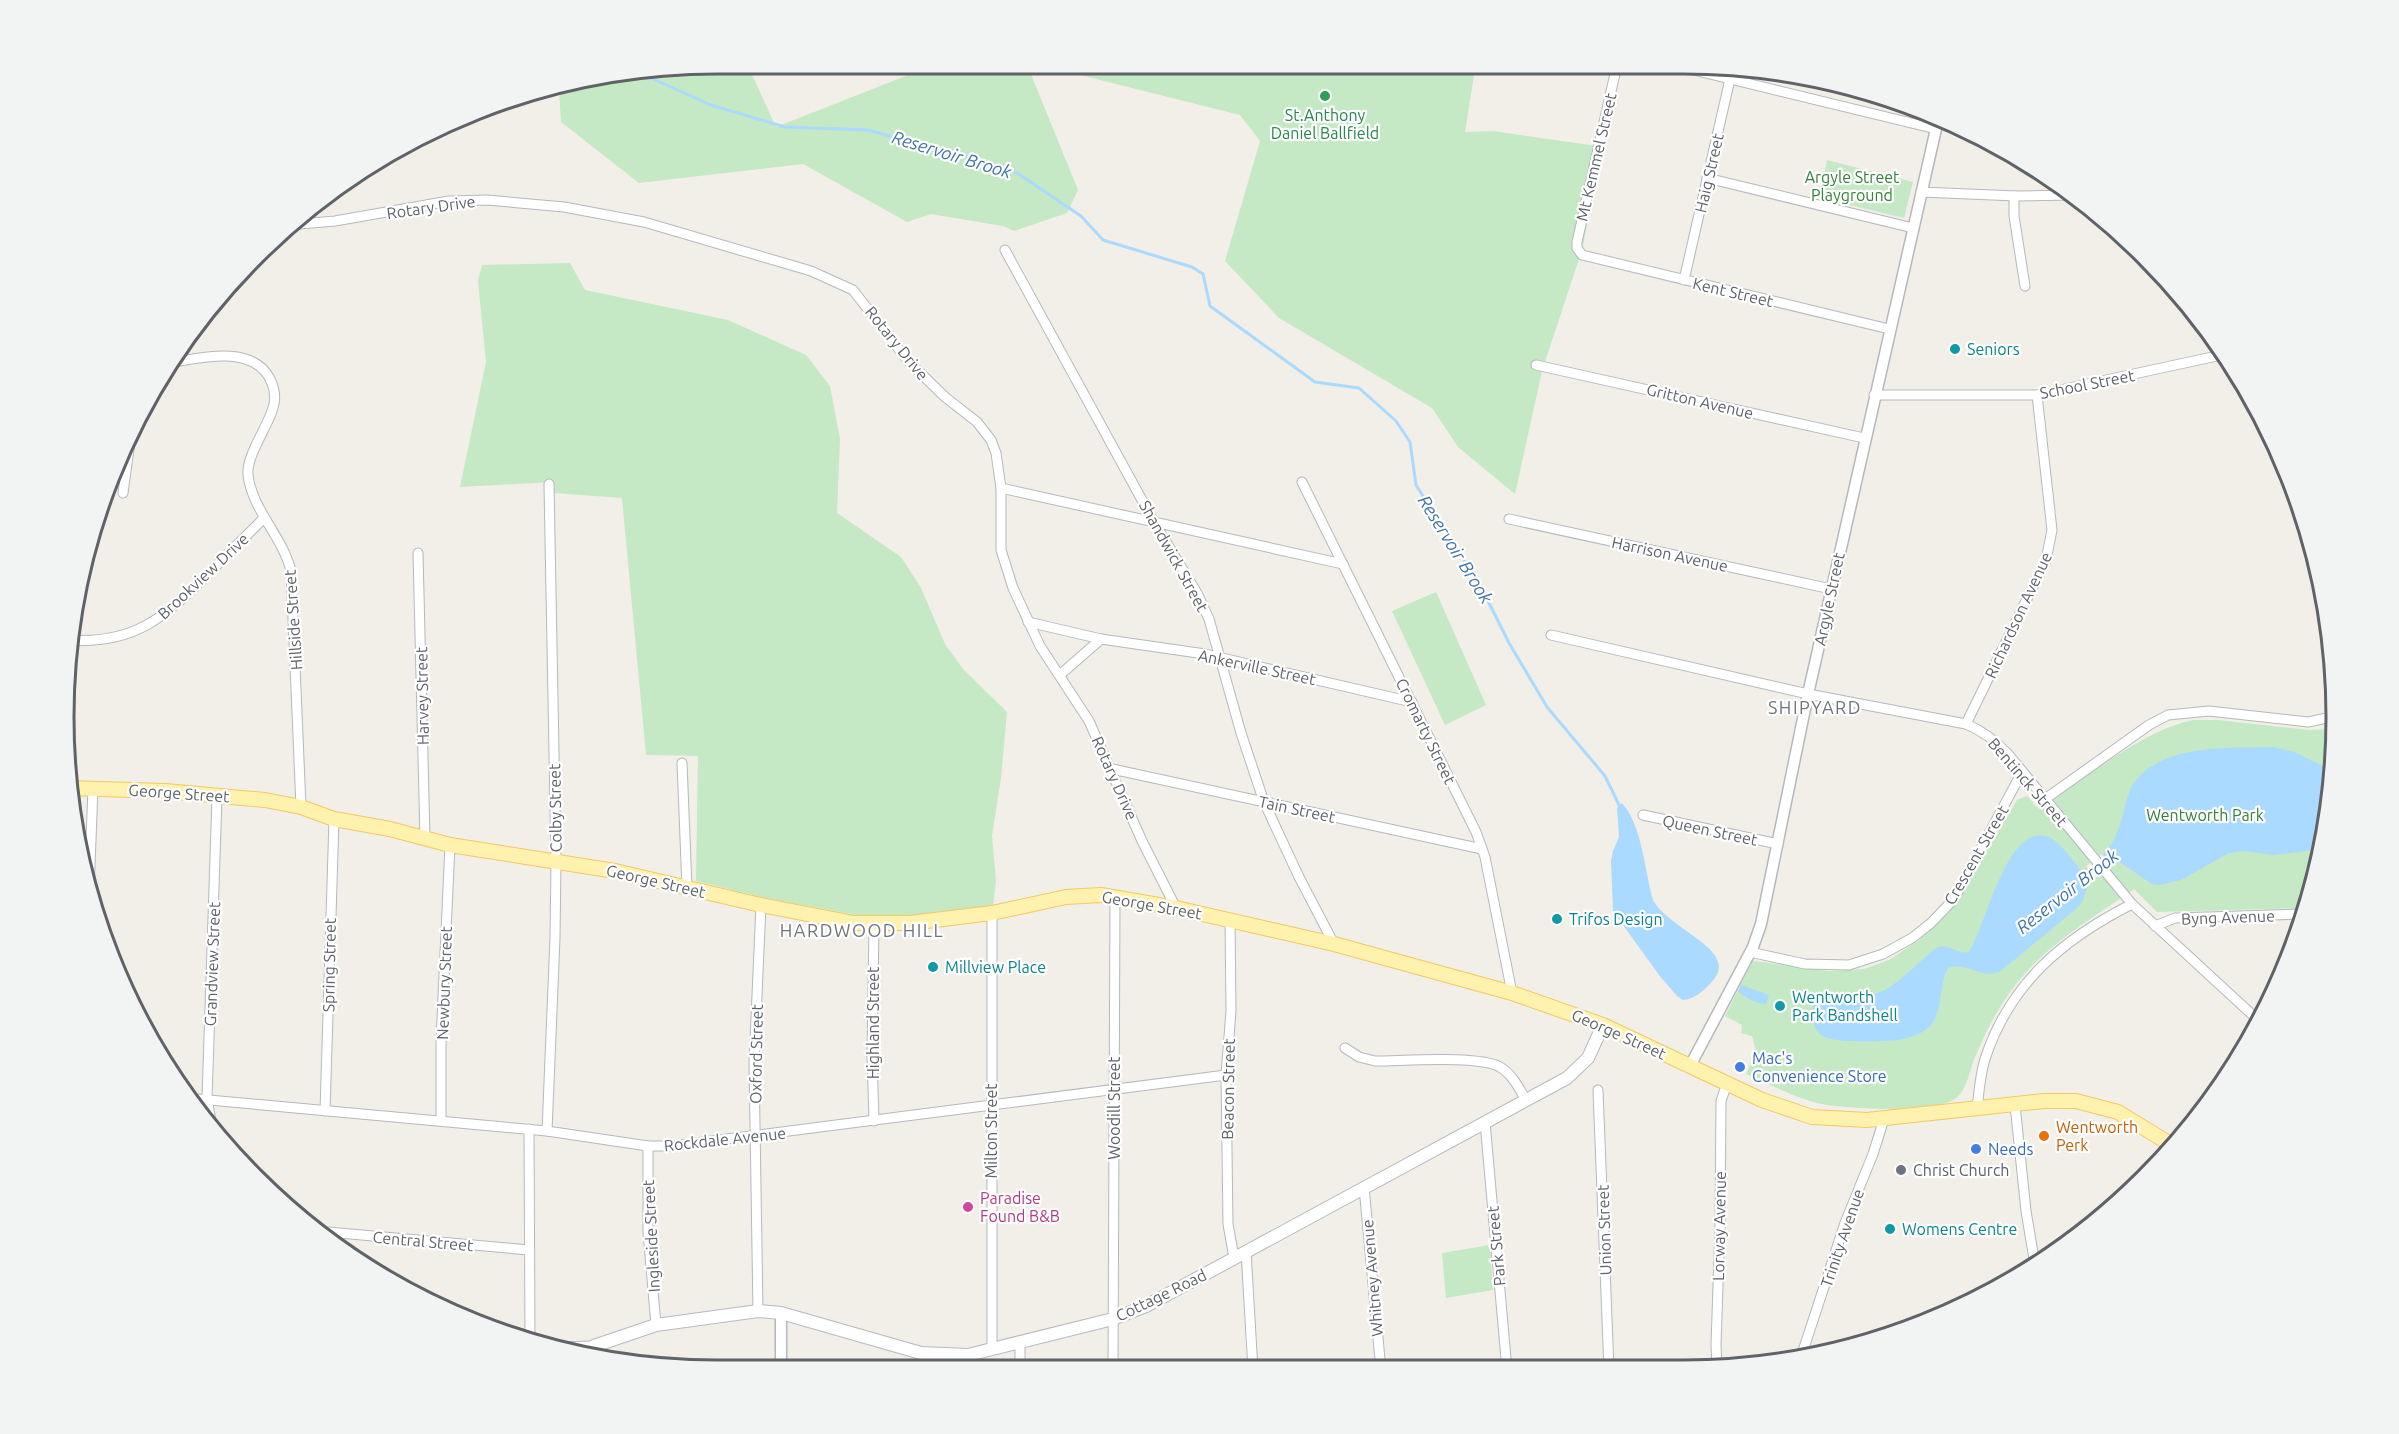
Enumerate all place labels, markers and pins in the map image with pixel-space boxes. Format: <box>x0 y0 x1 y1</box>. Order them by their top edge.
marker: St.Anthony Daniel Ballfield <box>1318 89 1332 103</box>
place label: St.Anthony Daniel Ballfield <box>1271 106 1379 142</box>
place label: Seniors <box>1967 340 2020 358</box>
marker: Seniors <box>1948 342 1962 356</box>
place label: Trifos Design <box>1569 910 1663 928</box>
marker: Trifos Design <box>1550 912 1564 926</box>
place label: Millview Place <box>945 958 1046 976</box>
marker: Millview Place <box>926 960 940 974</box>
place label: Wentworth Park Bandshell <box>1792 988 1898 1024</box>
marker: Wentworth Park Bandshell <box>1773 999 1787 1013</box>
place label: Mac's Convenience Store <box>1752 1049 1887 1085</box>
marker: Mac's Convenience Store <box>1733 1060 1747 1074</box>
place label: Wentworth Perk <box>2056 1118 2138 1154</box>
marker: Wentworth Perk <box>2037 1129 2051 1143</box>
place label: Needs <box>1988 1140 2033 1158</box>
marker: Needs <box>1969 1142 1983 1156</box>
place label: Christ Church <box>1913 1161 2010 1179</box>
marker: Christ Church <box>1894 1163 1908 1177</box>
place label: Paradise Found B&B <box>980 1189 1060 1225</box>
marker: Paradise Found B&B <box>961 1200 975 1214</box>
place label: Womens Centre <box>1902 1220 2017 1238</box>
marker: Womens Centre <box>1883 1222 1897 1236</box>

